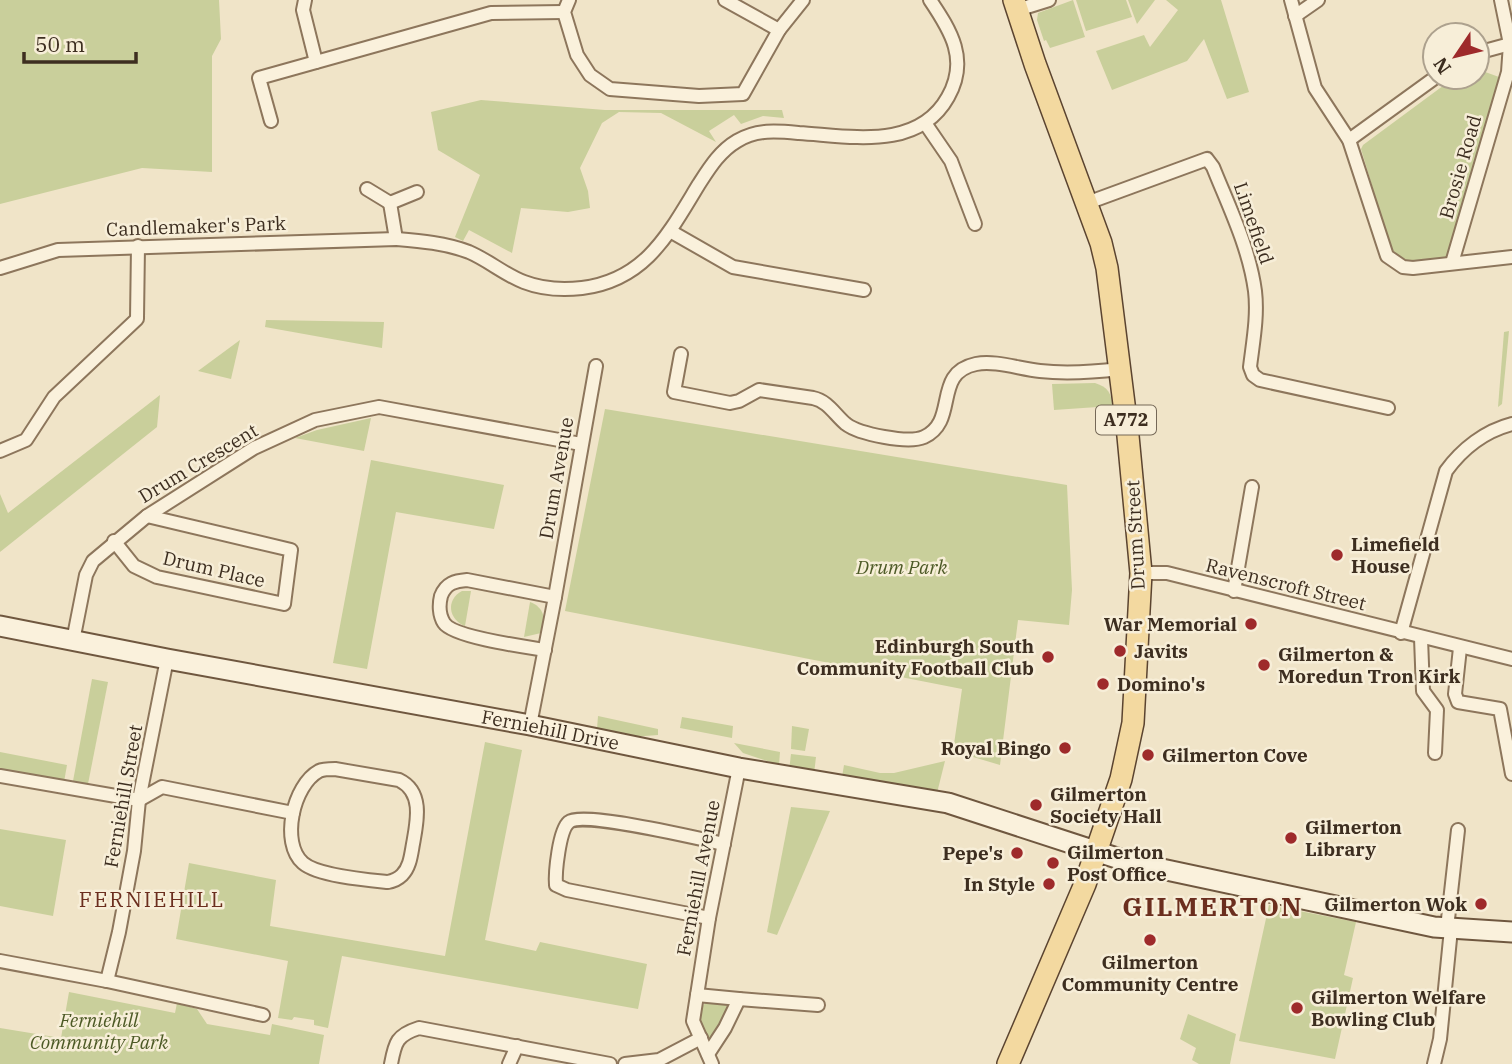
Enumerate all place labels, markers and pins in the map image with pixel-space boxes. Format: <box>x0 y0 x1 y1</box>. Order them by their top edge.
place label: Limefield House <box>1351 532 1440 578</box>
marker: Limefield House <box>1329 547 1345 563</box>
place label: War Memorial <box>1104 612 1237 636</box>
marker: War Memorial <box>1243 616 1259 632</box>
place label: Edinburgh South Community Football Club <box>797 634 1034 680</box>
place label: Javits <box>1134 639 1188 663</box>
place label: Gilmerton & Moredun Tron Kirk <box>1278 642 1461 688</box>
marker: Javits <box>1112 643 1128 659</box>
marker: Edinburgh South Community Football Club <box>1040 649 1056 665</box>
marker: Gilmerton & Moredun Tron Kirk <box>1256 657 1272 673</box>
place label: Domino's <box>1117 672 1205 696</box>
marker: Domino's <box>1095 676 1111 692</box>
place label: Royal Bingo <box>941 736 1051 760</box>
marker: Royal Bingo <box>1057 740 1073 756</box>
place label: Gilmerton Cove <box>1162 743 1308 767</box>
marker: Gilmerton Cove <box>1140 747 1156 763</box>
place label: Gilmerton Society Hall <box>1050 782 1162 828</box>
marker: Gilmerton Society Hall <box>1028 797 1044 813</box>
place label: Gilmerton Library <box>1305 815 1402 861</box>
marker: Gilmerton Library <box>1283 830 1299 846</box>
place label: Gilmerton Post Office <box>1067 840 1167 886</box>
place label: Pepe's <box>943 841 1003 865</box>
marker: Pepe's <box>1009 845 1025 861</box>
marker: Gilmerton Post Office <box>1045 855 1061 871</box>
place label: In Style <box>964 872 1035 896</box>
marker: In Style <box>1041 876 1057 892</box>
place label: Gilmerton Wok <box>1324 892 1467 916</box>
marker: Gilmerton Wok <box>1473 896 1489 912</box>
marker: Gilmerton Community Centre <box>1142 932 1158 948</box>
place label: Gilmerton Community Centre <box>1061 950 1239 996</box>
place label: Gilmerton Welfare Bowling Club <box>1311 985 1486 1031</box>
marker: Gilmerton Welfare Bowling Club <box>1289 1000 1305 1016</box>

